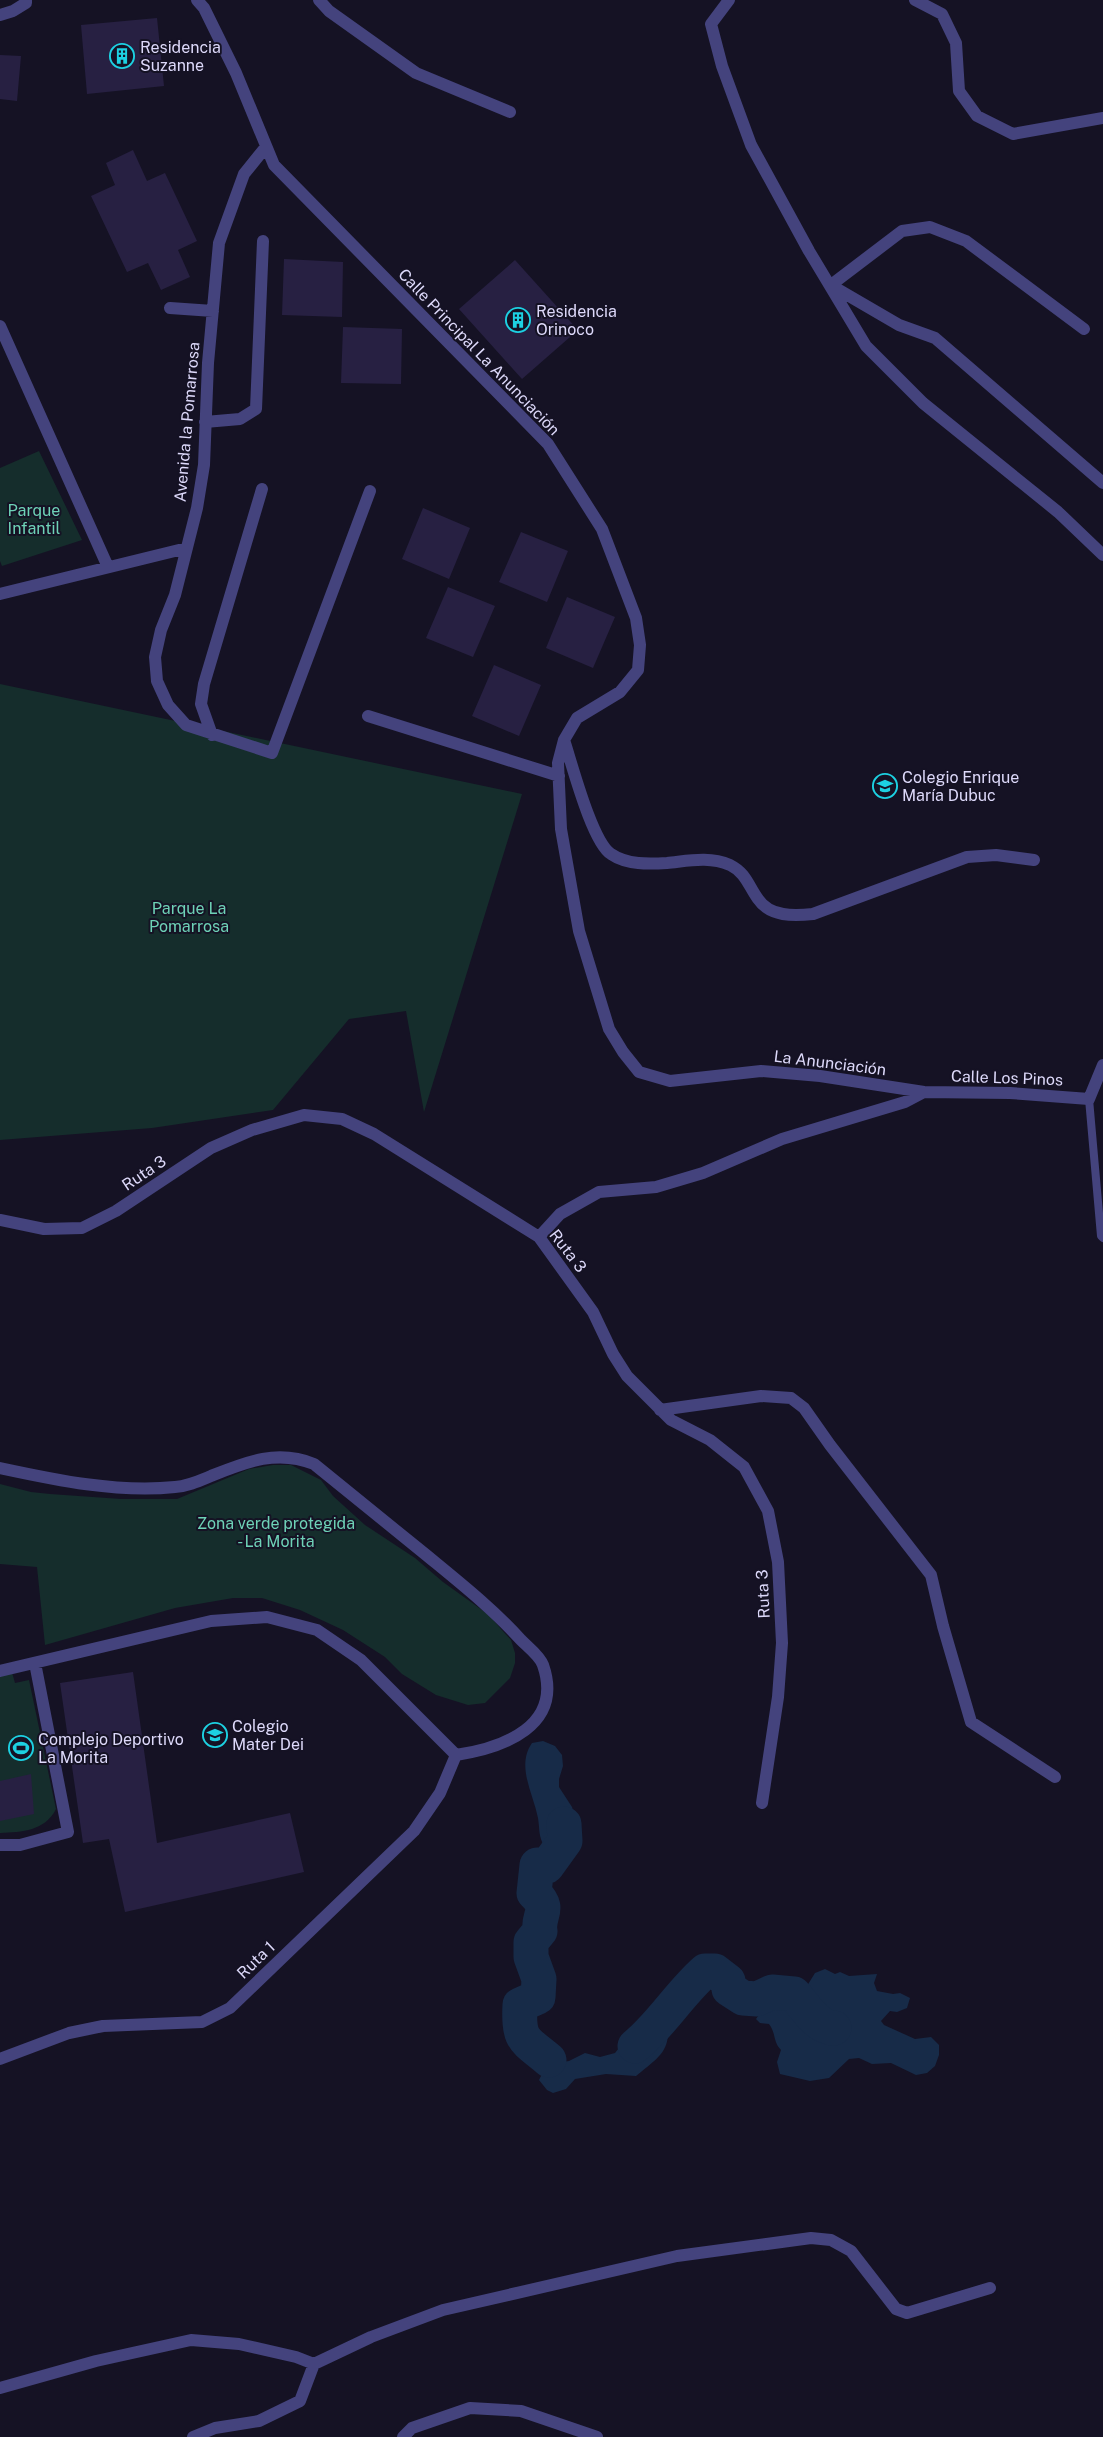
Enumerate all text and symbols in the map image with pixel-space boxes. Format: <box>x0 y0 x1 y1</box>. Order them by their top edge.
place label: Residencia Suzanne <box>140 38 221 75</box>
building icon: Residencia Suzanne <box>109 43 135 69</box>
street label: Calle Principal La Anunciación <box>394 265 564 439</box>
place label: Residencia Orinoco <box>536 302 617 339</box>
building icon: Residencia Orinoco <box>505 307 531 333</box>
street label: Avenida la Pomarrosa <box>171 341 203 503</box>
park label: Parque Infantil <box>8 501 61 538</box>
place label: Colegio Enrique María Dubuc <box>902 768 1019 805</box>
school or university icon: Colegio Enrique María Dubuc <box>872 773 898 799</box>
park label: Parque La Pomarrosa <box>149 899 229 936</box>
street label: La Anunciación <box>773 1047 887 1079</box>
street label: Calle Los Pinos <box>951 1067 1063 1089</box>
street label: Ruta 3 <box>118 1151 170 1195</box>
street label: Ruta 3 <box>545 1226 591 1276</box>
park label: Zona verde protegida - La Morita <box>197 1514 355 1551</box>
street label: Ruta 3 <box>752 1569 774 1619</box>
place label: Colegio Mater Dei <box>232 1717 304 1754</box>
school or university icon: Colegio Mater Dei <box>202 1722 228 1748</box>
place label: Complejo Deportivo La Morita <box>38 1730 184 1767</box>
sports icon: Complejo Deportivo La Morita <box>8 1735 34 1761</box>
street label: Ruta 1 <box>233 1937 279 1983</box>

